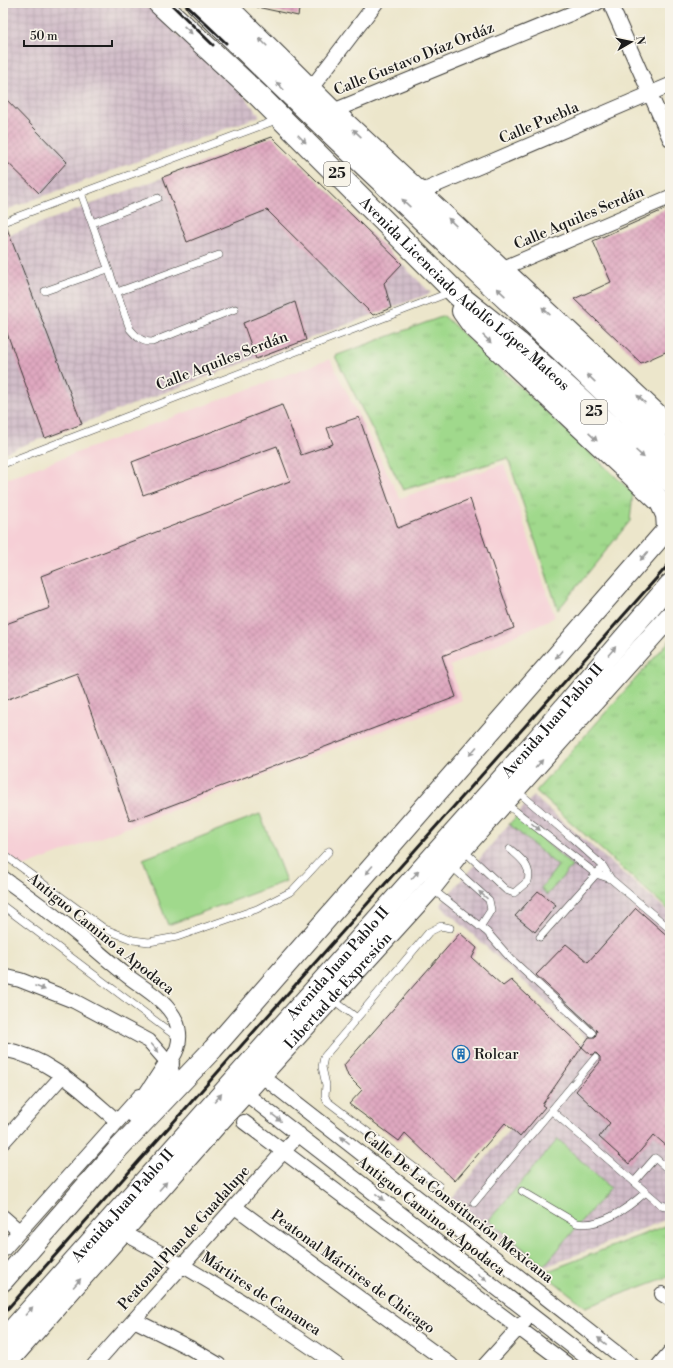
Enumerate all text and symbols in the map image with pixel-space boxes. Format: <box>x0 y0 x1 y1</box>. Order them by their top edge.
street label: Calle Gustavo Díaz Ordáz <box>331 18 497 100</box>
scale bar <box>24 22 112 48</box>
north arrow <box>611 22 651 62</box>
one-way arrow <box>182 25 193 34</box>
text: 50 m <box>30 29 58 44</box>
text: N <box>632 35 648 46</box>
one-way arrow <box>258 37 268 47</box>
one-way arrow <box>275 81 285 91</box>
street label: Calle Puebla <box>496 98 582 148</box>
one-way arrow <box>352 128 362 138</box>
one-way arrow <box>297 134 307 144</box>
road number: 25 <box>324 162 350 186</box>
street label: Calle Aquiles Serdán <box>511 182 647 254</box>
street label: Avenida Licenciado Adolfo López Mateos <box>355 192 574 395</box>
one-way arrow <box>401 199 411 208</box>
one-way arrow <box>447 217 457 227</box>
one-way arrow <box>496 287 506 297</box>
one-way arrow <box>541 306 551 316</box>
street label: Calle Aquiles Serdán <box>153 327 291 395</box>
one-way arrow <box>483 334 492 343</box>
one-way arrow <box>586 373 596 383</box>
one-way arrow <box>636 395 647 404</box>
road number: 25 <box>581 400 607 424</box>
one-way arrow <box>588 432 598 442</box>
one-way arrow <box>635 449 645 459</box>
one-way arrow <box>640 550 649 561</box>
one-way arrow <box>607 646 616 657</box>
one-way arrow <box>554 648 563 659</box>
street label: Avenida Juan Pablo II <box>497 659 607 782</box>
one-way arrow <box>469 746 478 757</box>
one-way arrow <box>534 759 543 768</box>
one-way arrow <box>530 823 541 831</box>
one-way arrow <box>365 865 374 876</box>
street label: Antiguo Camino a Apodaca <box>23 868 178 999</box>
one-way arrow <box>410 870 420 880</box>
one-way arrow <box>478 890 488 899</box>
street label: Avenida Juan Pablo II <box>282 902 393 1025</box>
street label: Libertad de Expresión <box>280 928 396 1053</box>
one-way arrow <box>35 985 47 991</box>
one-way arrow <box>150 1042 159 1053</box>
building icon: Rolcar <box>451 1044 471 1064</box>
place label: Rolcar <box>474 1045 519 1064</box>
one-way arrow <box>213 1093 222 1104</box>
one-way arrow <box>271 1113 282 1122</box>
street label: Calle De La Constitución Mexicana <box>359 1127 557 1288</box>
one-way arrow <box>339 1136 350 1145</box>
street label: Avenida Juan Pablo II <box>67 1145 178 1267</box>
street label: Antiguo Camino a Apodaca <box>352 1152 509 1280</box>
street label: Peatonal Plan de Guadalupe <box>114 1162 254 1314</box>
one-way arrow <box>158 1181 168 1191</box>
one-way arrow <box>374 1193 385 1202</box>
street label: Peatonal Mártires de Chicago <box>267 1206 439 1338</box>
street label: Mártires de Cananea <box>197 1248 325 1340</box>
one-way arrow <box>477 1273 488 1281</box>
one-way arrow <box>72 1278 82 1288</box>
one-way arrow <box>24 1306 34 1316</box>
one-way arrow <box>596 1337 607 1345</box>

